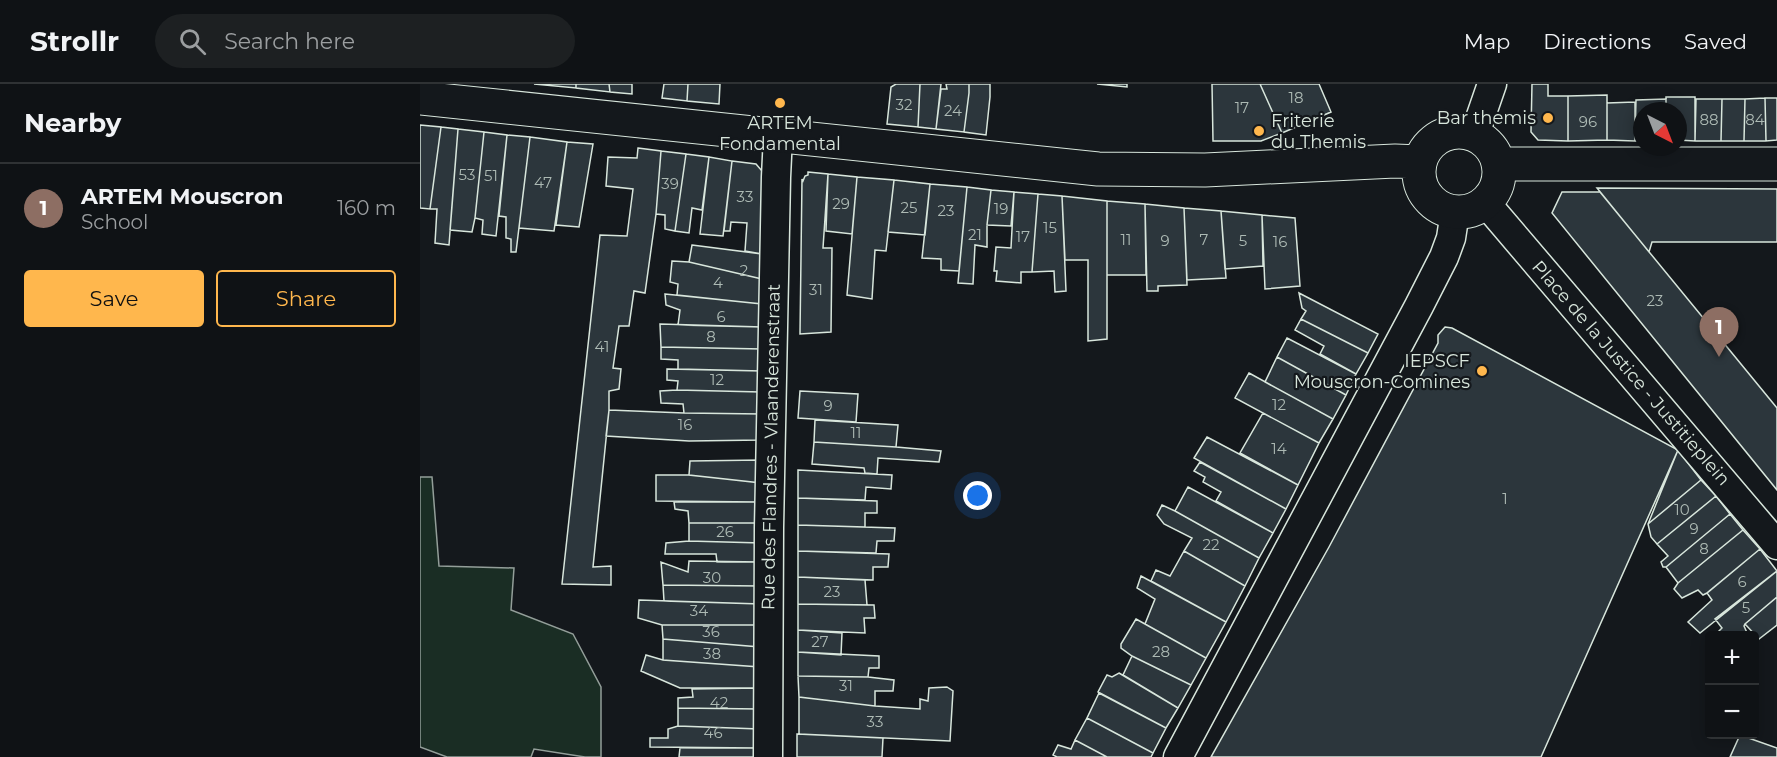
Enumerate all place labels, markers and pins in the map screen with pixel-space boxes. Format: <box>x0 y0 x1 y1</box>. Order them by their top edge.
marker: ARTEM Fondamental <box>773 96 787 110</box>
place label: Bar themis <box>1437 107 1536 129</box>
place label: Friterie du Themis <box>1271 110 1366 153</box>
marker: Bar themis <box>1541 111 1555 125</box>
place label: ARTEM Fondamental <box>719 112 841 155</box>
marker: Friterie du Themis <box>1252 124 1266 138</box>
pin: 1 <box>1700 308 1738 357</box>
place label: IEPSCF Mouscron-Comines <box>1294 350 1470 393</box>
marker: IEPSCF Mouscron-Comines <box>1475 364 1489 378</box>

